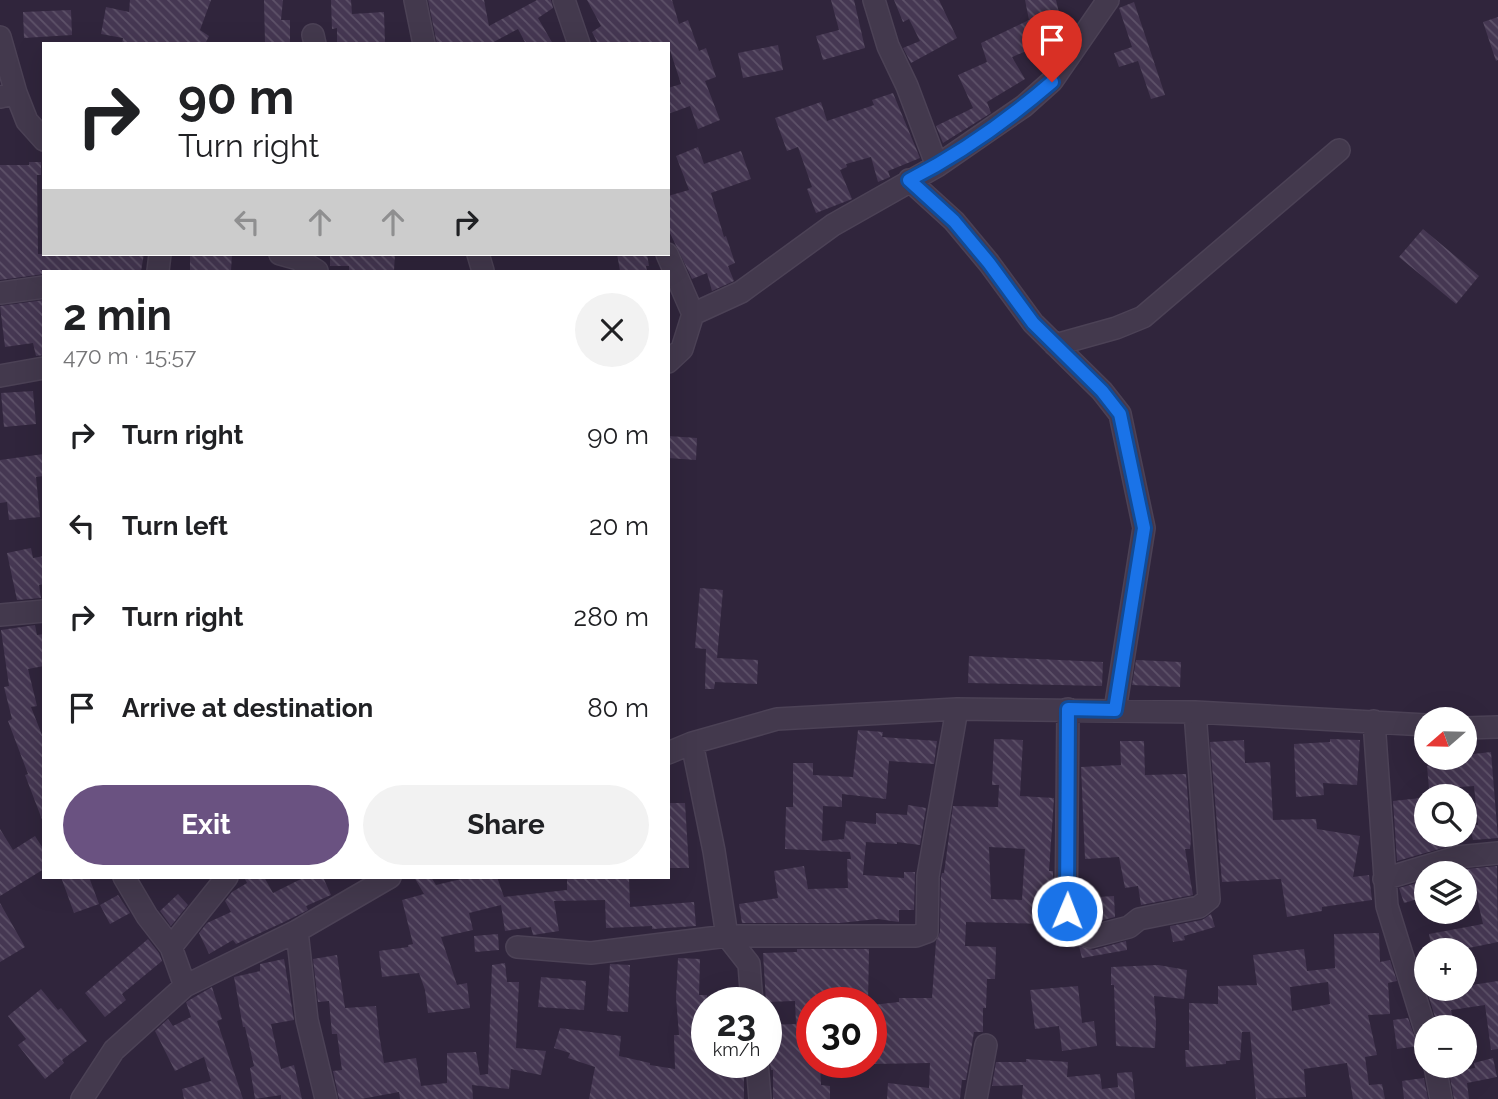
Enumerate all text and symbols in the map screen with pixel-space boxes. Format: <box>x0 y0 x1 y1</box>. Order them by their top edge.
pin <box>1022 10 1082 82</box>
icon: arrive <box>1033 21 1071 59</box>
text: 90 m <box>178 68 294 125</box>
icon: right <box>63 70 154 161</box>
text: Turn right <box>178 127 319 164</box>
icon: left <box>228 203 266 241</box>
icon: ahead <box>301 203 339 241</box>
icon: ahead <box>374 203 412 241</box>
icon: right <box>447 203 485 241</box>
text: 2 min <box>63 291 172 340</box>
button: close <box>575 293 649 367</box>
text: 470 m · 15:57 <box>63 342 196 369</box>
icon: right <box>63 416 101 454</box>
text: Turn right <box>122 420 243 450</box>
text: 90 m <box>587 420 649 450</box>
icon: left <box>63 507 101 545</box>
text: Turn left <box>122 511 228 541</box>
text: 20 m <box>589 511 649 541</box>
icon: right <box>63 598 101 636</box>
text: Turn right <box>122 602 243 632</box>
text: 280 m <box>574 602 649 632</box>
icon: arrive <box>63 689 101 727</box>
text: Arrive at destination <box>122 693 373 723</box>
text: 80 m <box>587 693 649 723</box>
north arrow <box>1414 707 1477 770</box>
map controls <box>1414 707 1477 1078</box>
button: search <box>1414 784 1477 847</box>
button: Exit <box>63 785 349 865</box>
button: Share <box>363 785 649 865</box>
button: layers <box>1414 861 1477 924</box>
position arrow <box>1030 874 1104 948</box>
button: + <box>1414 938 1477 1001</box>
speed limit sign: 30 <box>796 987 887 1078</box>
text: 23 <box>717 1003 756 1044</box>
button: − <box>1414 1015 1477 1078</box>
text: km/h <box>713 1039 760 1060</box>

